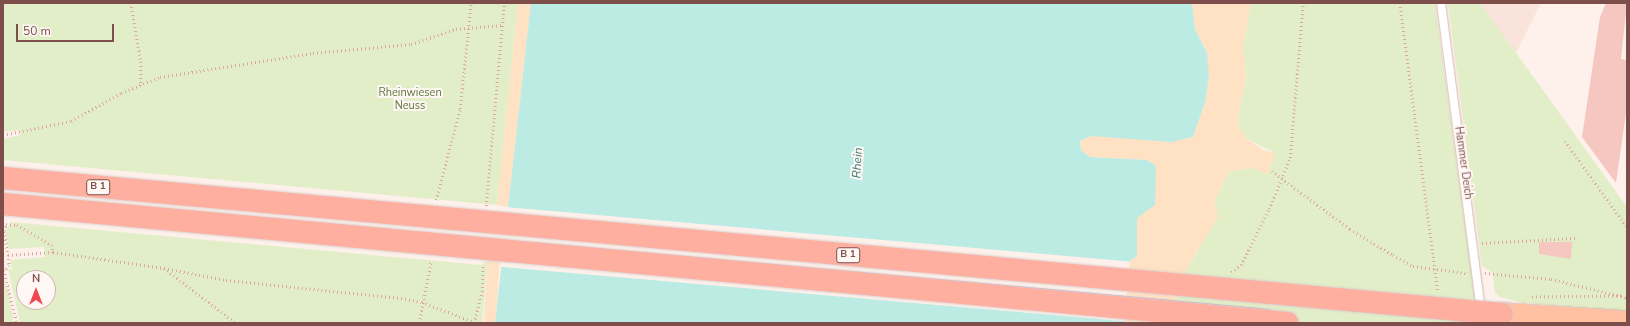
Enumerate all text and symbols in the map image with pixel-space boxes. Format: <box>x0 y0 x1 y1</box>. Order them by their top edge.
scale bar <box>18 16 116 42</box>
text: 50 m <box>23 23 51 39</box>
park label: Rheinwiesen Neuss <box>378 87 442 113</box>
street label: Hammer Deich <box>1451 126 1475 200</box>
water label: Rhein <box>850 147 866 179</box>
road number: B 1 <box>86 179 110 195</box>
road number: B 1 <box>836 247 860 263</box>
north arrow <box>16 270 56 310</box>
text: N <box>32 271 40 286</box>

